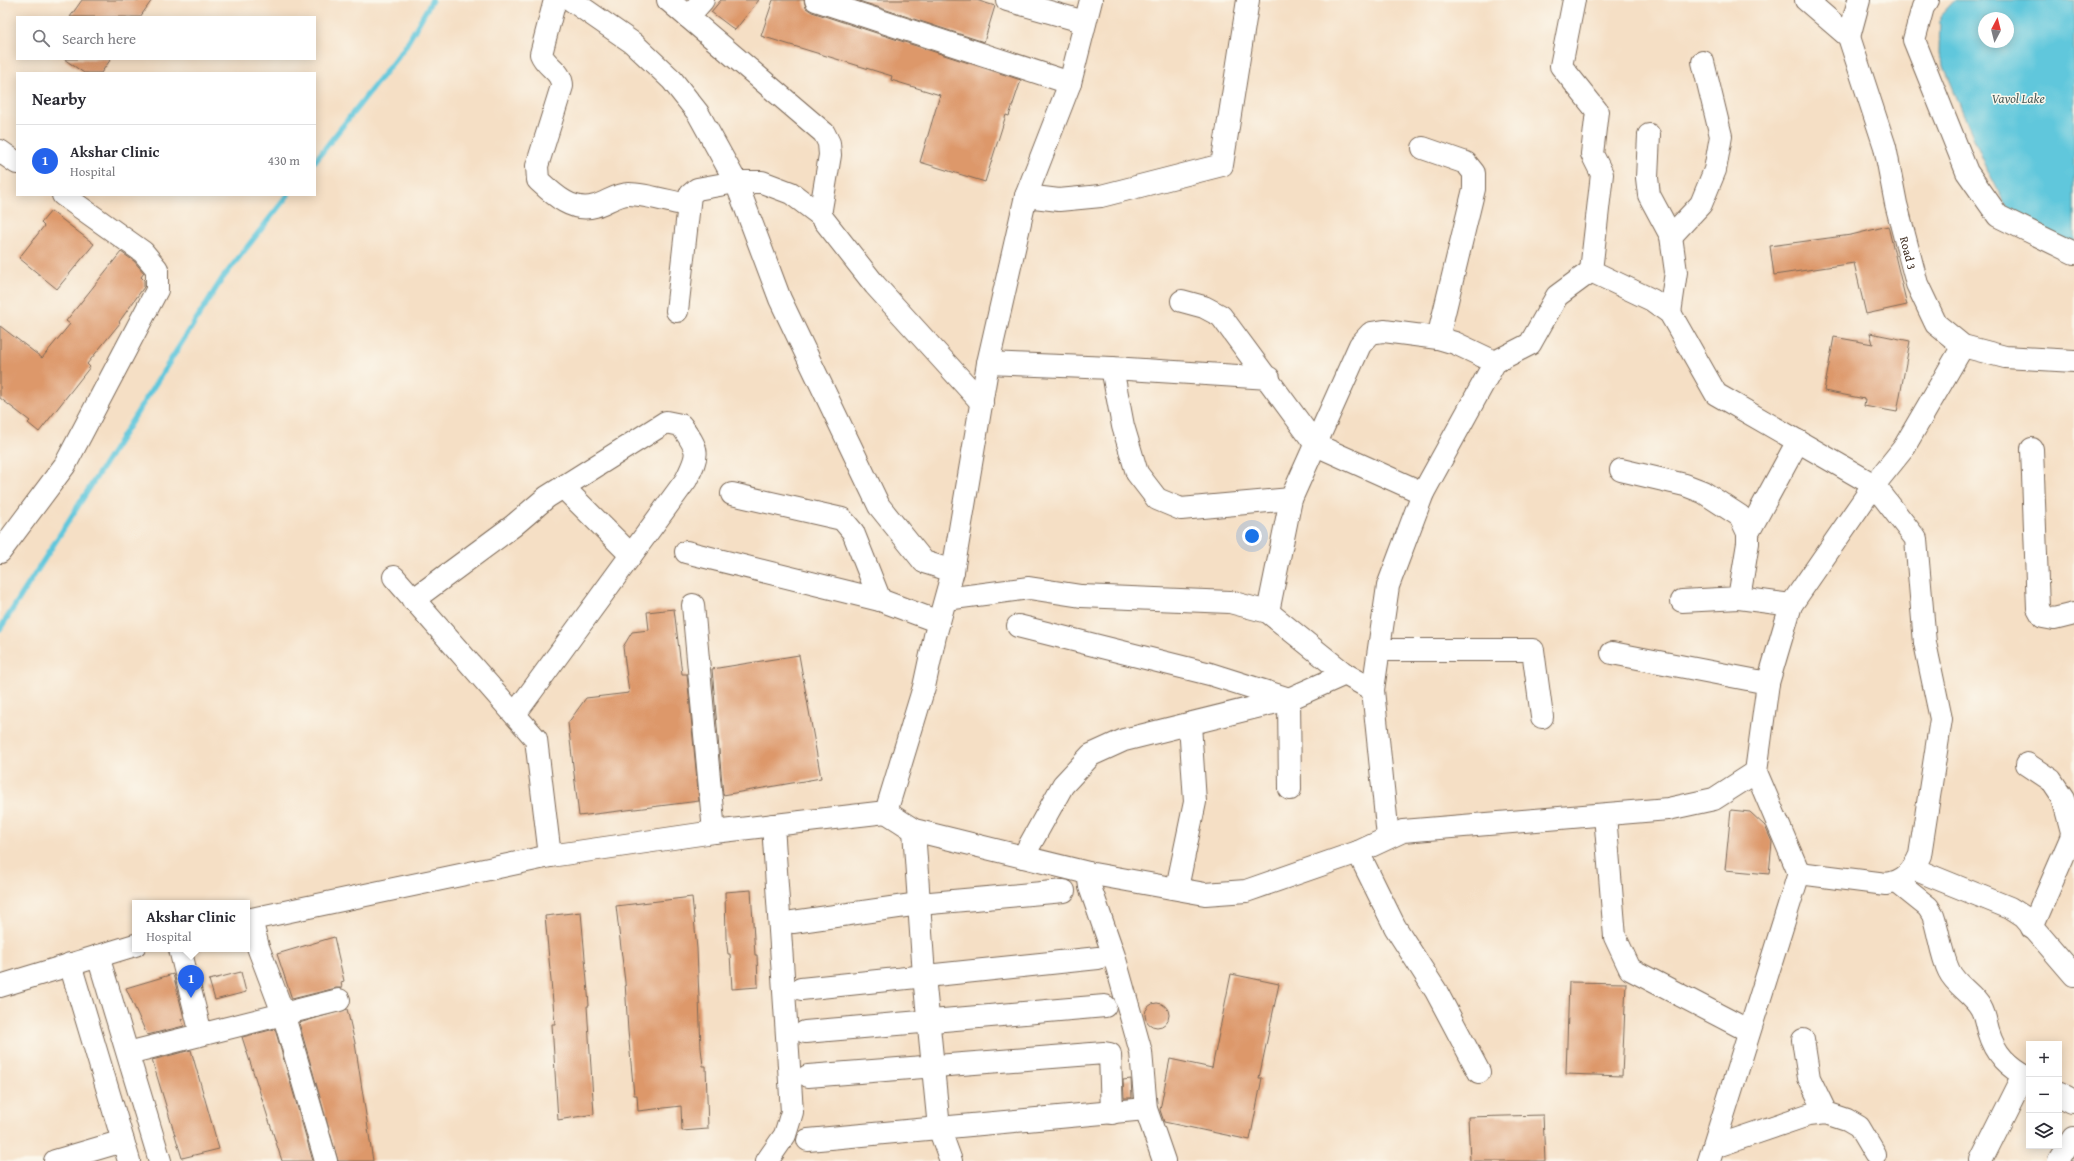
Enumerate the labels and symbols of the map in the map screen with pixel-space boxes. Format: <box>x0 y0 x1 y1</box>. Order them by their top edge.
north arrow <box>1978 12 2014 48</box>
water label: Vavol Lake <box>1991 89 2045 108</box>
street label: Road 3 <box>1896 234 1921 271</box>
your location <box>1242 526 1262 546</box>
pin: 1 <box>178 965 204 998</box>

